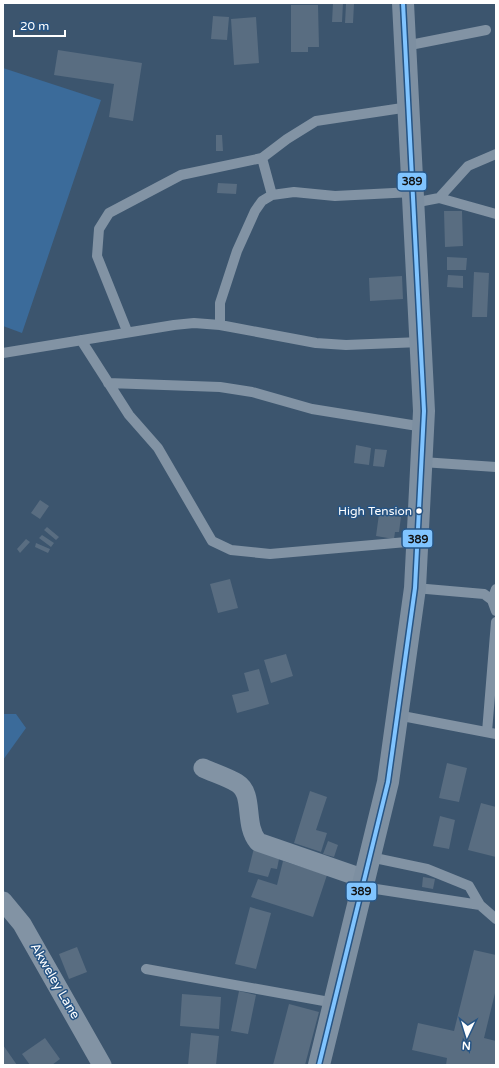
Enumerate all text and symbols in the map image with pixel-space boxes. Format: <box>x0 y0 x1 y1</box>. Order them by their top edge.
scale bar <box>14 12 65 38</box>
text: 20 m <box>20 19 49 33</box>
line badge: 389 <box>397 172 427 191</box>
text: 389 <box>402 175 422 188</box>
place label: High Tension <box>338 504 412 518</box>
marker: High Tension <box>414 506 424 516</box>
line badge: 389 <box>402 529 433 548</box>
text: 389 <box>408 533 428 546</box>
line badge: 389 <box>346 882 377 901</box>
text: 389 <box>351 885 371 898</box>
street label: Akweley Lane <box>27 940 83 1022</box>
north arrow <box>447 1016 487 1056</box>
text: N <box>461 1039 471 1052</box>

